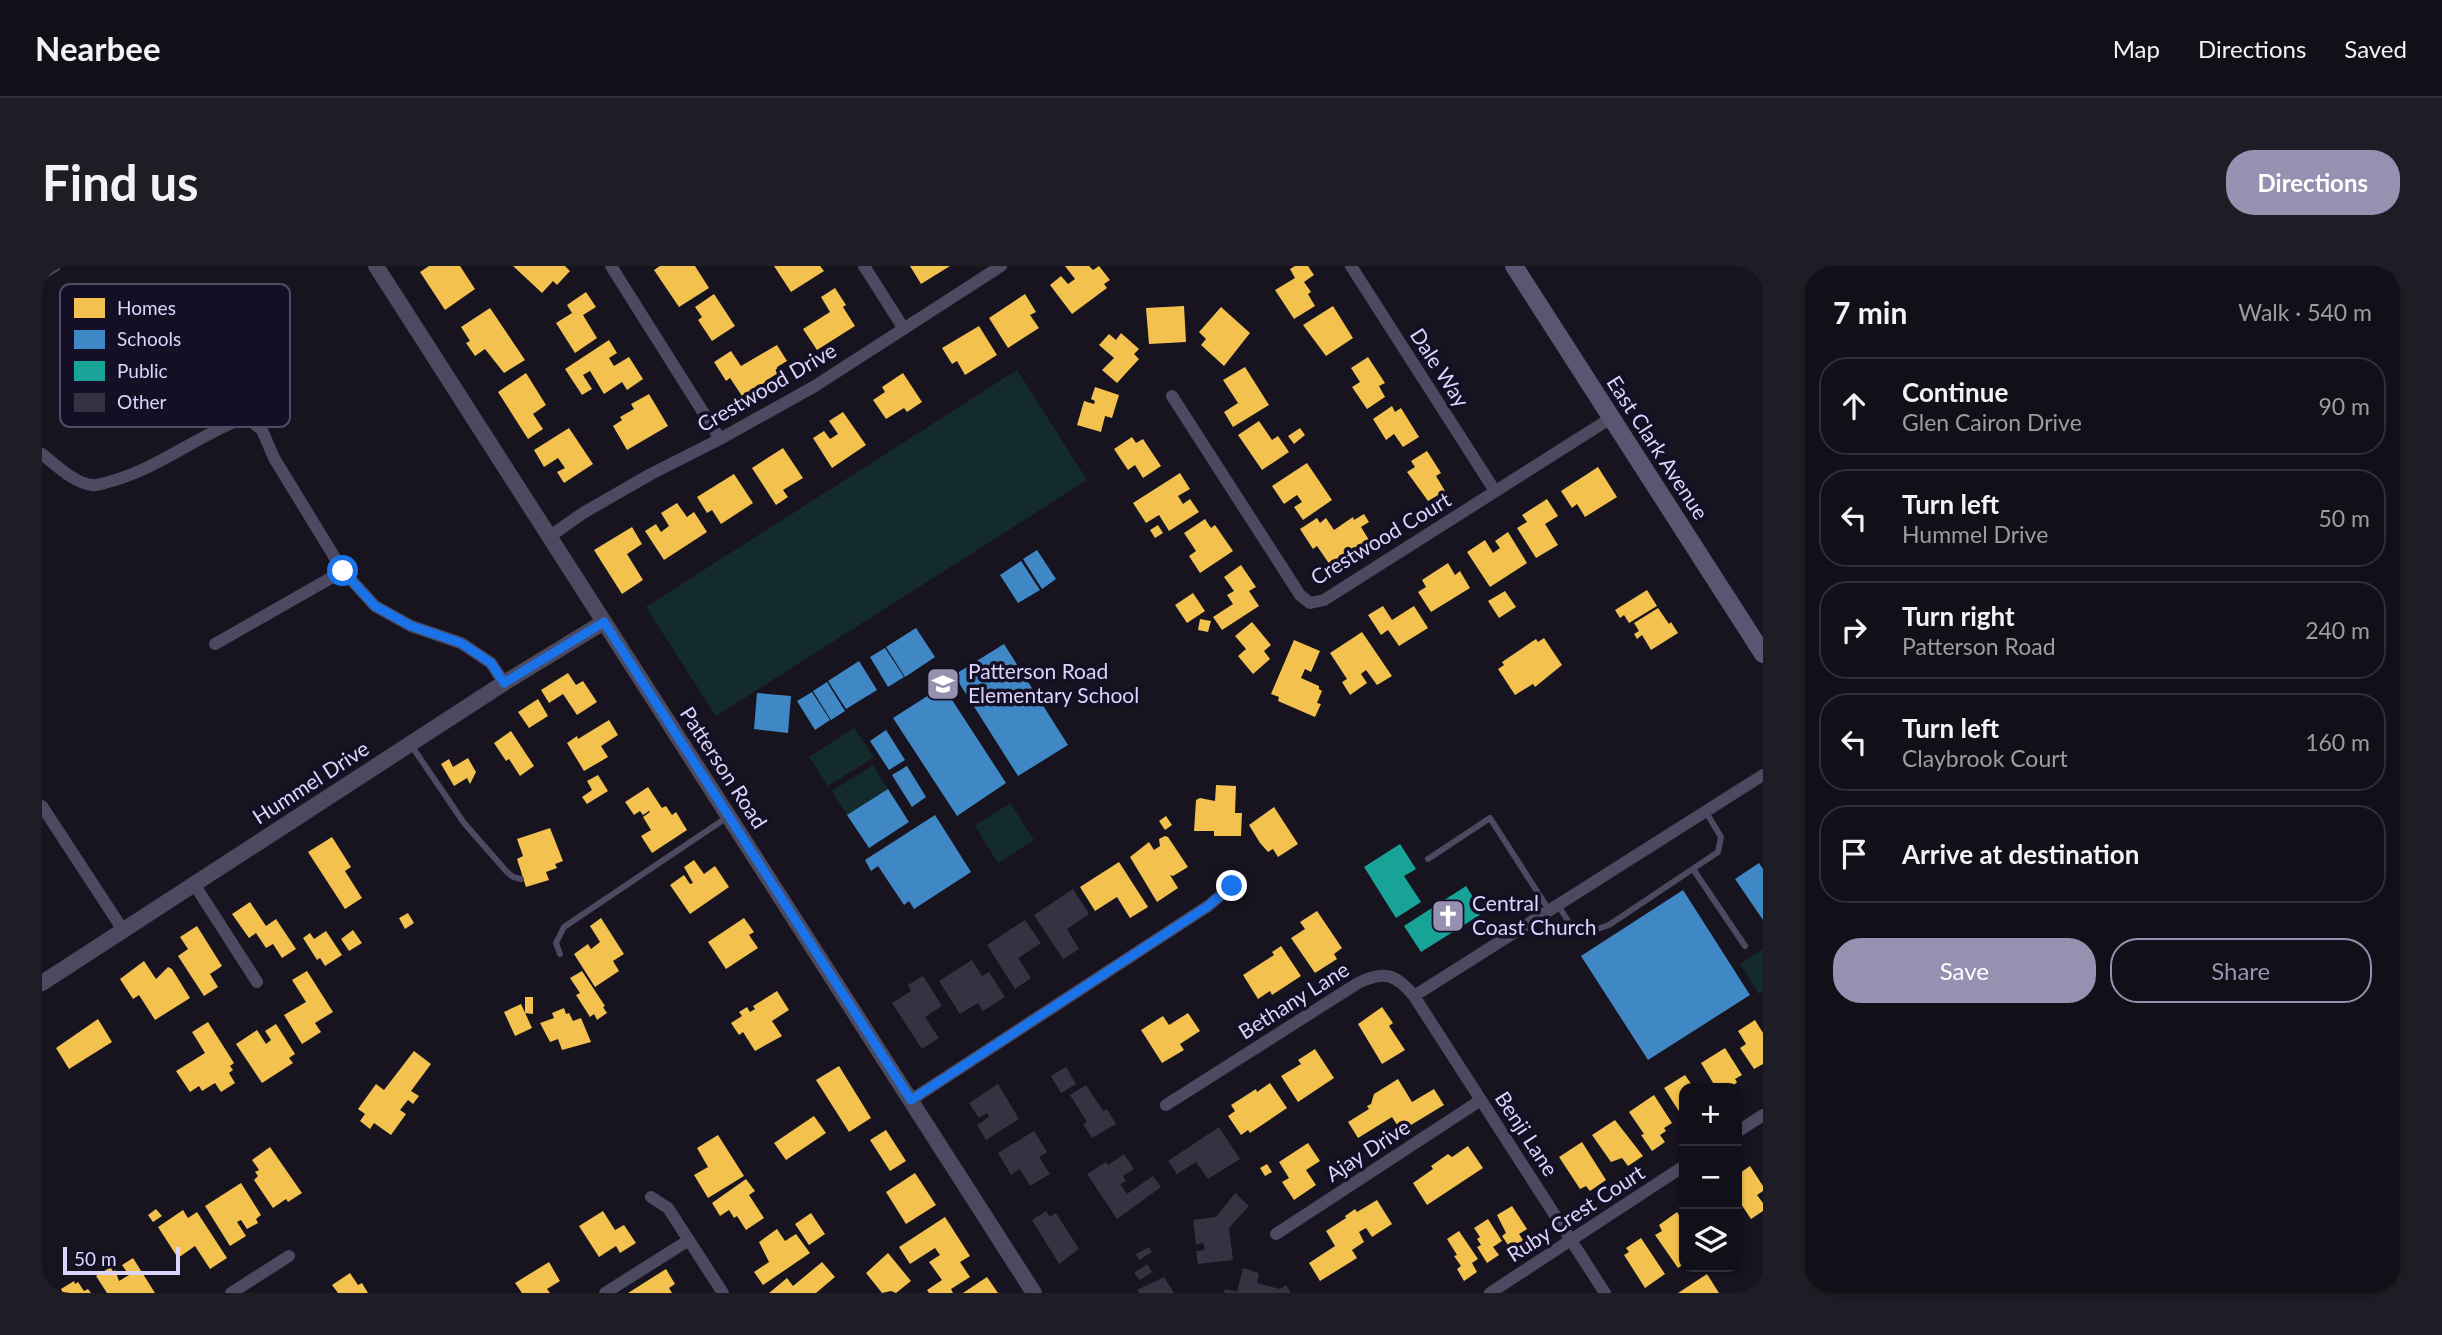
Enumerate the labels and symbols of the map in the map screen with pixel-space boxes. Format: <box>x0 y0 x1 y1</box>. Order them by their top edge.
legend <box>60 284 290 427</box>
text: Homes <box>117 296 176 319</box>
street label: Dale Way <box>1406 323 1475 411</box>
text: Schools <box>117 327 181 350</box>
street label: Crestwood Drive <box>692 337 840 437</box>
text: Public <box>117 359 168 382</box>
street label: East Clark Avenue <box>1602 371 1714 524</box>
text: Other <box>117 390 167 413</box>
street label: Crestwood Court <box>1306 486 1455 589</box>
route start <box>327 555 358 586</box>
place label: Patterson Road Elementary School <box>968 658 1139 707</box>
school or university icon: Patterson Road Elementary School <box>924 665 962 703</box>
street label: Patterson Road <box>676 702 773 833</box>
street label: Hummel Drive <box>247 735 373 829</box>
route end <box>1216 870 1247 901</box>
place label: Central Coast Church <box>1472 890 1597 939</box>
church icon: Central Coast Church <box>1429 897 1467 935</box>
street label: Bethany Lane <box>1233 956 1353 1044</box>
street label: Benji Lane <box>1491 1086 1564 1180</box>
street label: Ajay Drive <box>1320 1113 1414 1186</box>
street label: Ruby Crest Court <box>1502 1159 1649 1266</box>
scale bar <box>63 1244 180 1276</box>

